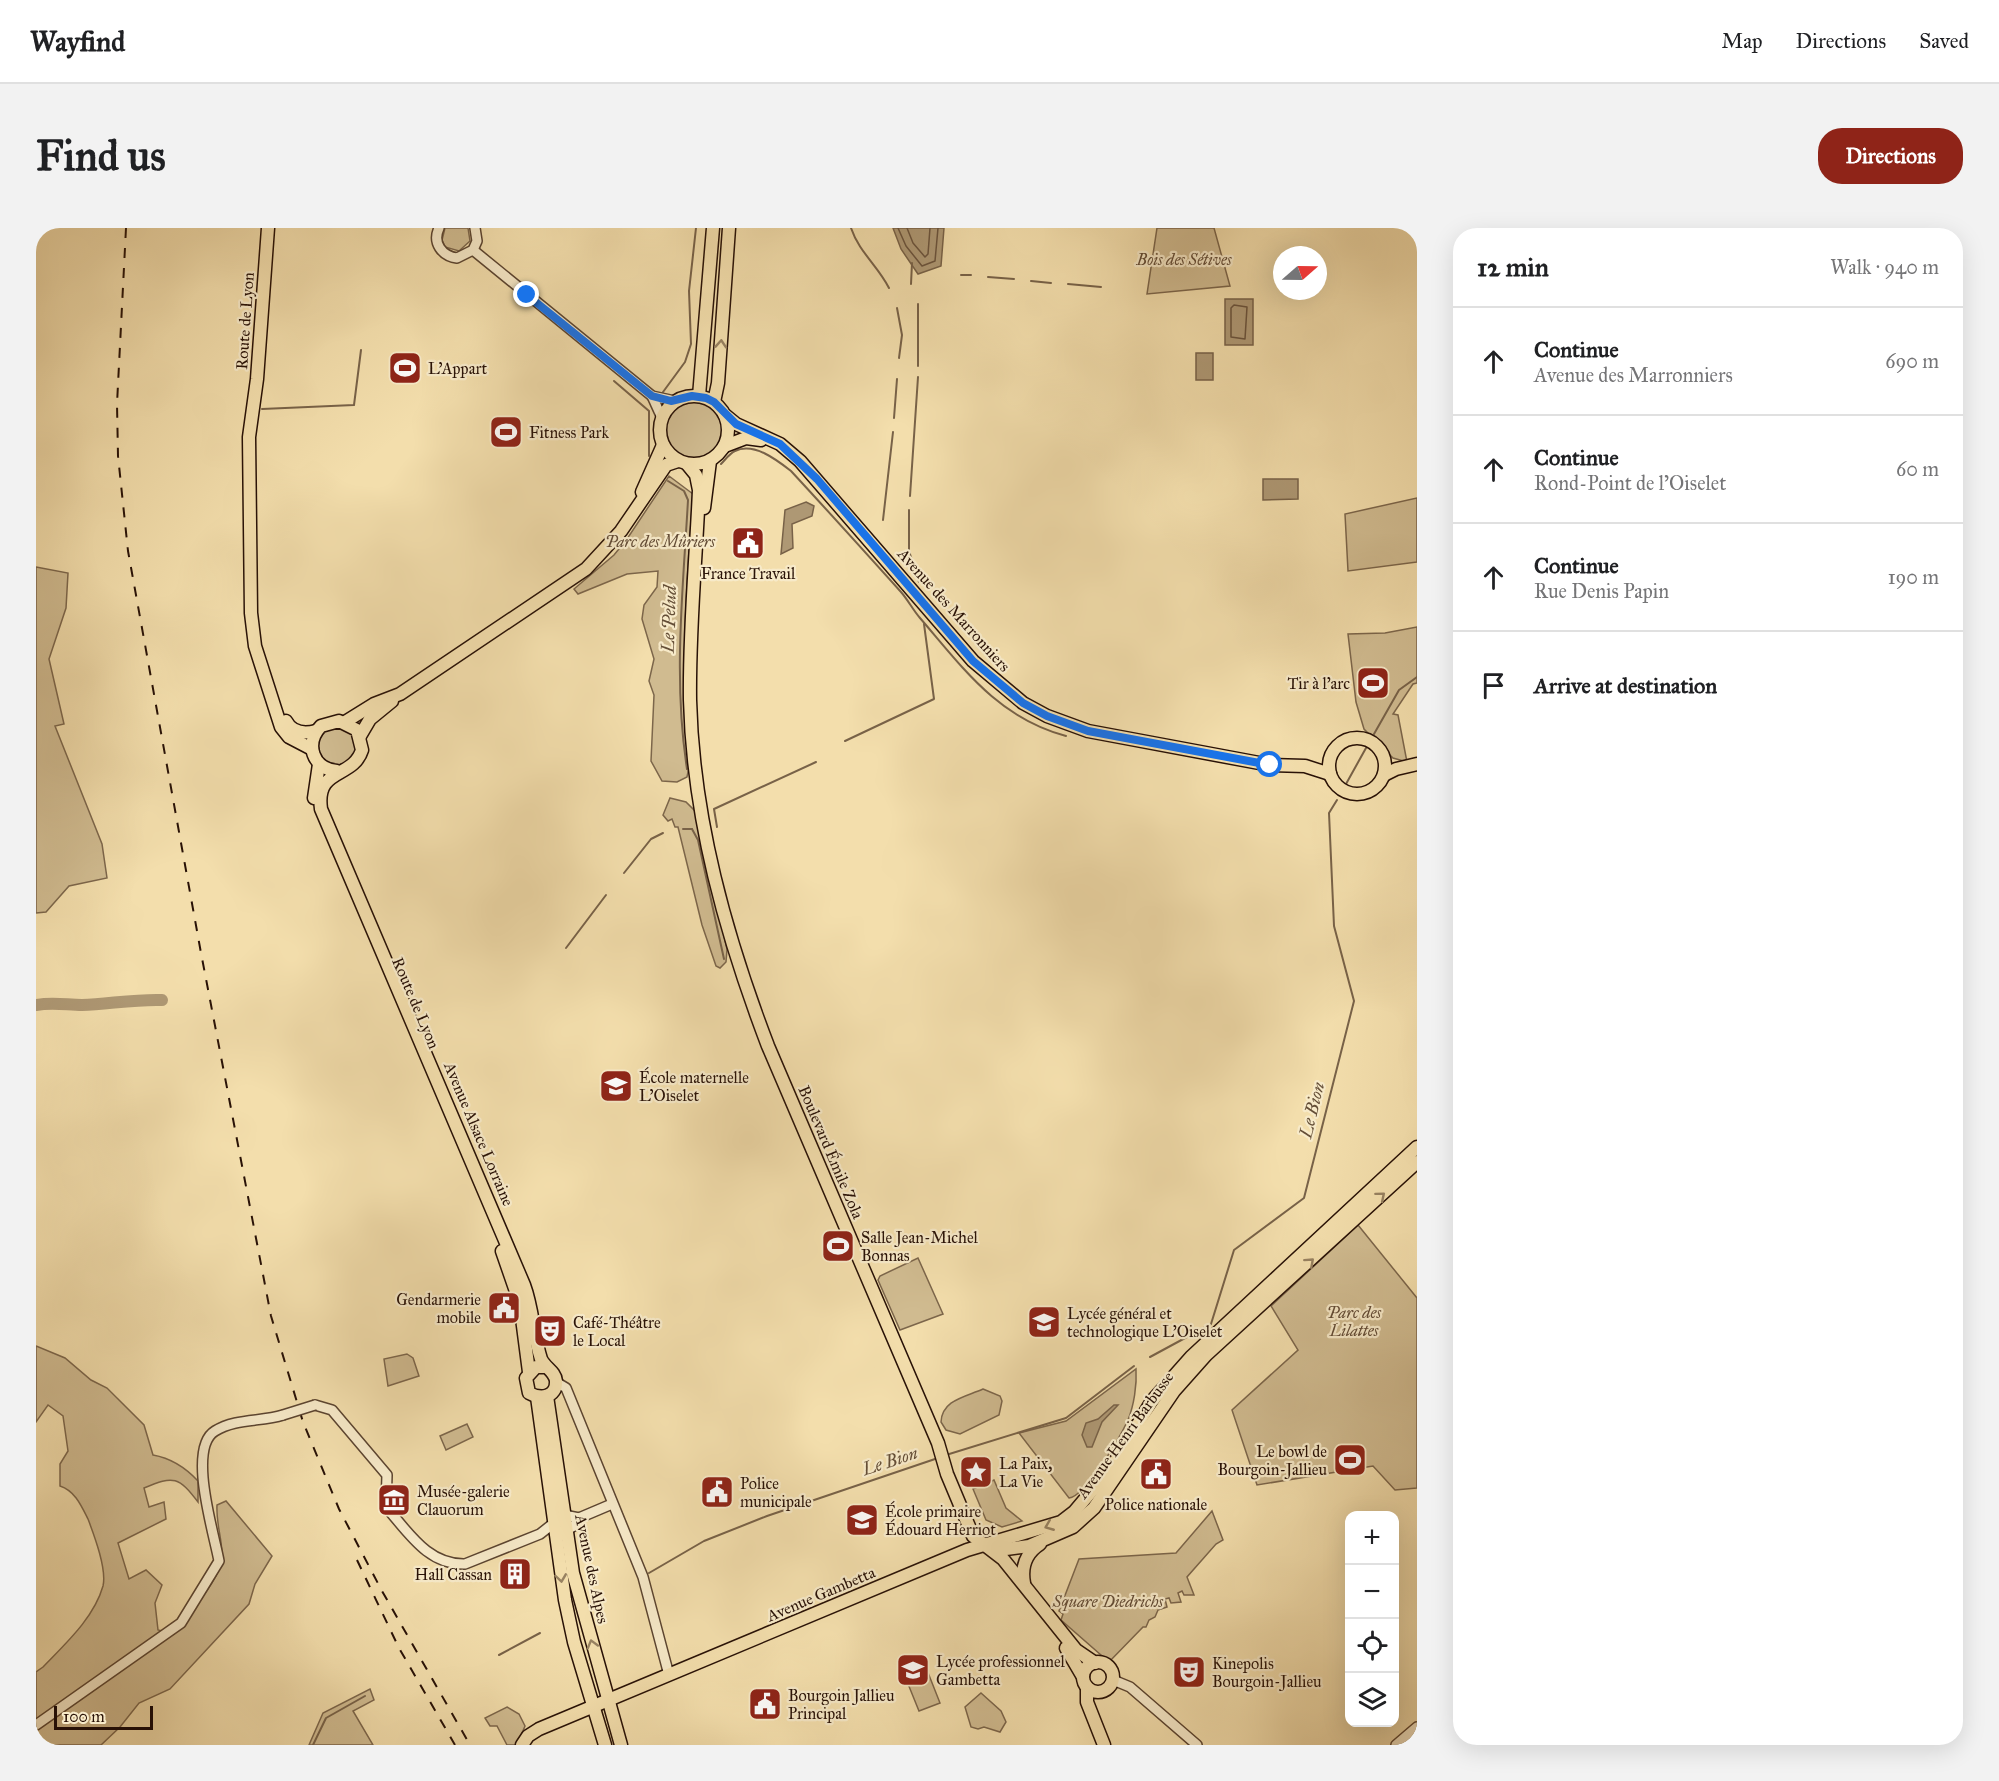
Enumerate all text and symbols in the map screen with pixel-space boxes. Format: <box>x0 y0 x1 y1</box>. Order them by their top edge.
text: Wayfind <box>30 24 125 59</box>
text: Map <box>1722 28 1763 54</box>
text: Directions <box>1796 28 1886 54</box>
text: Saved <box>1919 28 1969 54</box>
button: Directions <box>1818 128 1963 184</box>
text: Find us <box>36 130 166 182</box>
north arrow <box>1273 246 1327 300</box>
park label: Bois des Sétives <box>1135 250 1232 269</box>
text: 12 min <box>1477 251 1549 283</box>
text: Walk · 940 m <box>1830 255 1939 279</box>
street label: Route de Lyon <box>232 271 258 370</box>
route end <box>513 281 539 307</box>
text: Continue <box>1534 336 1619 363</box>
one-way arrow <box>714 339 727 348</box>
icon: ahead <box>1477 345 1510 378</box>
text: 690 m <box>1885 349 1939 373</box>
sports icon: L'Appart <box>387 350 423 386</box>
place label: L'Appart <box>428 359 487 378</box>
text: Avenue des Marronniers <box>1534 363 1733 387</box>
sports icon: Fitness Park <box>488 414 524 450</box>
place label: Fitness Park <box>529 423 609 442</box>
text: Continue <box>1534 444 1619 471</box>
icon: ahead <box>1477 453 1510 486</box>
text: 60 m <box>1896 457 1939 481</box>
text: Rond-Point de l'Oiselet <box>1534 471 1726 495</box>
public building icon: France Travail <box>730 525 766 561</box>
park label: Parc des Mûriers <box>605 532 715 551</box>
street label: Avenue des Marronniers <box>893 544 1014 676</box>
text: Continue <box>1534 552 1619 579</box>
icon: ahead <box>1477 561 1510 594</box>
place label: France Travail <box>701 564 796 583</box>
text: 190 m <box>1888 565 1939 589</box>
text: Rue Denis Papin <box>1534 579 1669 603</box>
water label: Le Pelud <box>657 583 681 654</box>
sports icon: Tir à l'arc <box>1355 665 1391 701</box>
icon: arrive <box>1477 669 1510 702</box>
text: Arrive at destination <box>1534 672 1717 699</box>
place label: Tir à l'arc <box>1287 674 1350 693</box>
route start <box>1256 751 1282 777</box>
street label: Route de Lyon <box>388 954 444 1052</box>
street label: Avenue Alsace Lorraine <box>440 1058 518 1209</box>
place label: École maternelle L'Oiselet <box>639 1066 749 1105</box>
school or university icon: École maternelle L'Oiselet <box>598 1068 634 1104</box>
water label: Le Bion <box>1294 1079 1330 1141</box>
street label: Boulevard Émile Zola <box>794 1082 870 1222</box>
one-way arrow <box>1374 1192 1385 1203</box>
sports icon: Salle Jean-Michel Bonnas <box>820 1228 856 1264</box>
place label: Salle Jean-Michel Bonnas <box>861 1228 979 1265</box>
one-way arrow <box>1303 1258 1314 1269</box>
place label: Gendarmerie mobile <box>396 1290 481 1327</box>
public building icon: Gendarmerie mobile <box>486 1290 522 1326</box>
park label: Parc des Lilattes <box>1327 1303 1382 1340</box>
school or university icon: Lycée général et technologique L'Oiselet <box>1026 1304 1062 1340</box>
place label: Lycée général et technologique L'Oiselet <box>1067 1304 1223 1342</box>
theatre icon: Café-Théâtre le Local <box>532 1313 568 1349</box>
place label: Café-Théâtre le Local <box>573 1313 661 1350</box>
street label: Avenue Henri Barbusse <box>1072 1368 1178 1503</box>
water label: Le Bion <box>859 1442 921 1481</box>
place label: Le bowl de Bourgoin-Jallieu <box>1217 1442 1327 1480</box>
sports icon: Le bowl de Bourgoin-Jallieu <box>1332 1442 1368 1478</box>
place icon: La Paix, La Vie <box>958 1454 994 1490</box>
place label: La Paix, La Vie <box>999 1454 1052 1491</box>
public building icon: Police nationale <box>1138 1456 1174 1492</box>
public building icon: Police municipale <box>699 1474 735 1510</box>
place label: Police municipale <box>740 1474 812 1511</box>
museum icon: Musée-galerie Clauorum <box>376 1482 412 1518</box>
place label: Musée-galerie Clauorum <box>417 1482 510 1519</box>
place label: Police nationale <box>1105 1495 1208 1514</box>
place label: École primaire Édouard Herriot <box>885 1500 996 1539</box>
school or university icon: École primaire Édouard Herriot <box>844 1502 880 1538</box>
map controls <box>1345 1511 1399 1727</box>
button: + <box>1345 1511 1399 1565</box>
street label: Avenue des Alpes <box>571 1512 613 1625</box>
one-way arrow <box>1044 1519 1055 1532</box>
building icon: Hall Cassan <box>497 1556 533 1592</box>
street label: Avenue Gambetta <box>763 1563 878 1626</box>
place label: Hall Cassan <box>415 1565 492 1584</box>
button: − <box>1345 1565 1399 1619</box>
one-way arrow <box>555 1573 567 1583</box>
park label: Square Diedrichs <box>1052 1592 1164 1611</box>
button: locate <box>1345 1619 1399 1673</box>
one-way arrow <box>587 1639 599 1650</box>
school or university icon: Lycée professionnel Gambetta <box>895 1652 931 1688</box>
place label: Lycée professionnel Gambetta <box>936 1652 1066 1689</box>
theatre icon: Kinepolis Bourgoin-Jallieu <box>1171 1654 1207 1690</box>
place label: Kinepolis Bourgoin-Jallieu <box>1212 1654 1322 1692</box>
button: layers <box>1345 1673 1399 1727</box>
public building icon: Bourgoin Jallieu Principal <box>747 1686 783 1722</box>
place label: Bourgoin Jallieu Principal <box>788 1686 895 1723</box>
scale bar <box>54 1703 153 1730</box>
text: 100 m <box>63 1707 105 1726</box>

